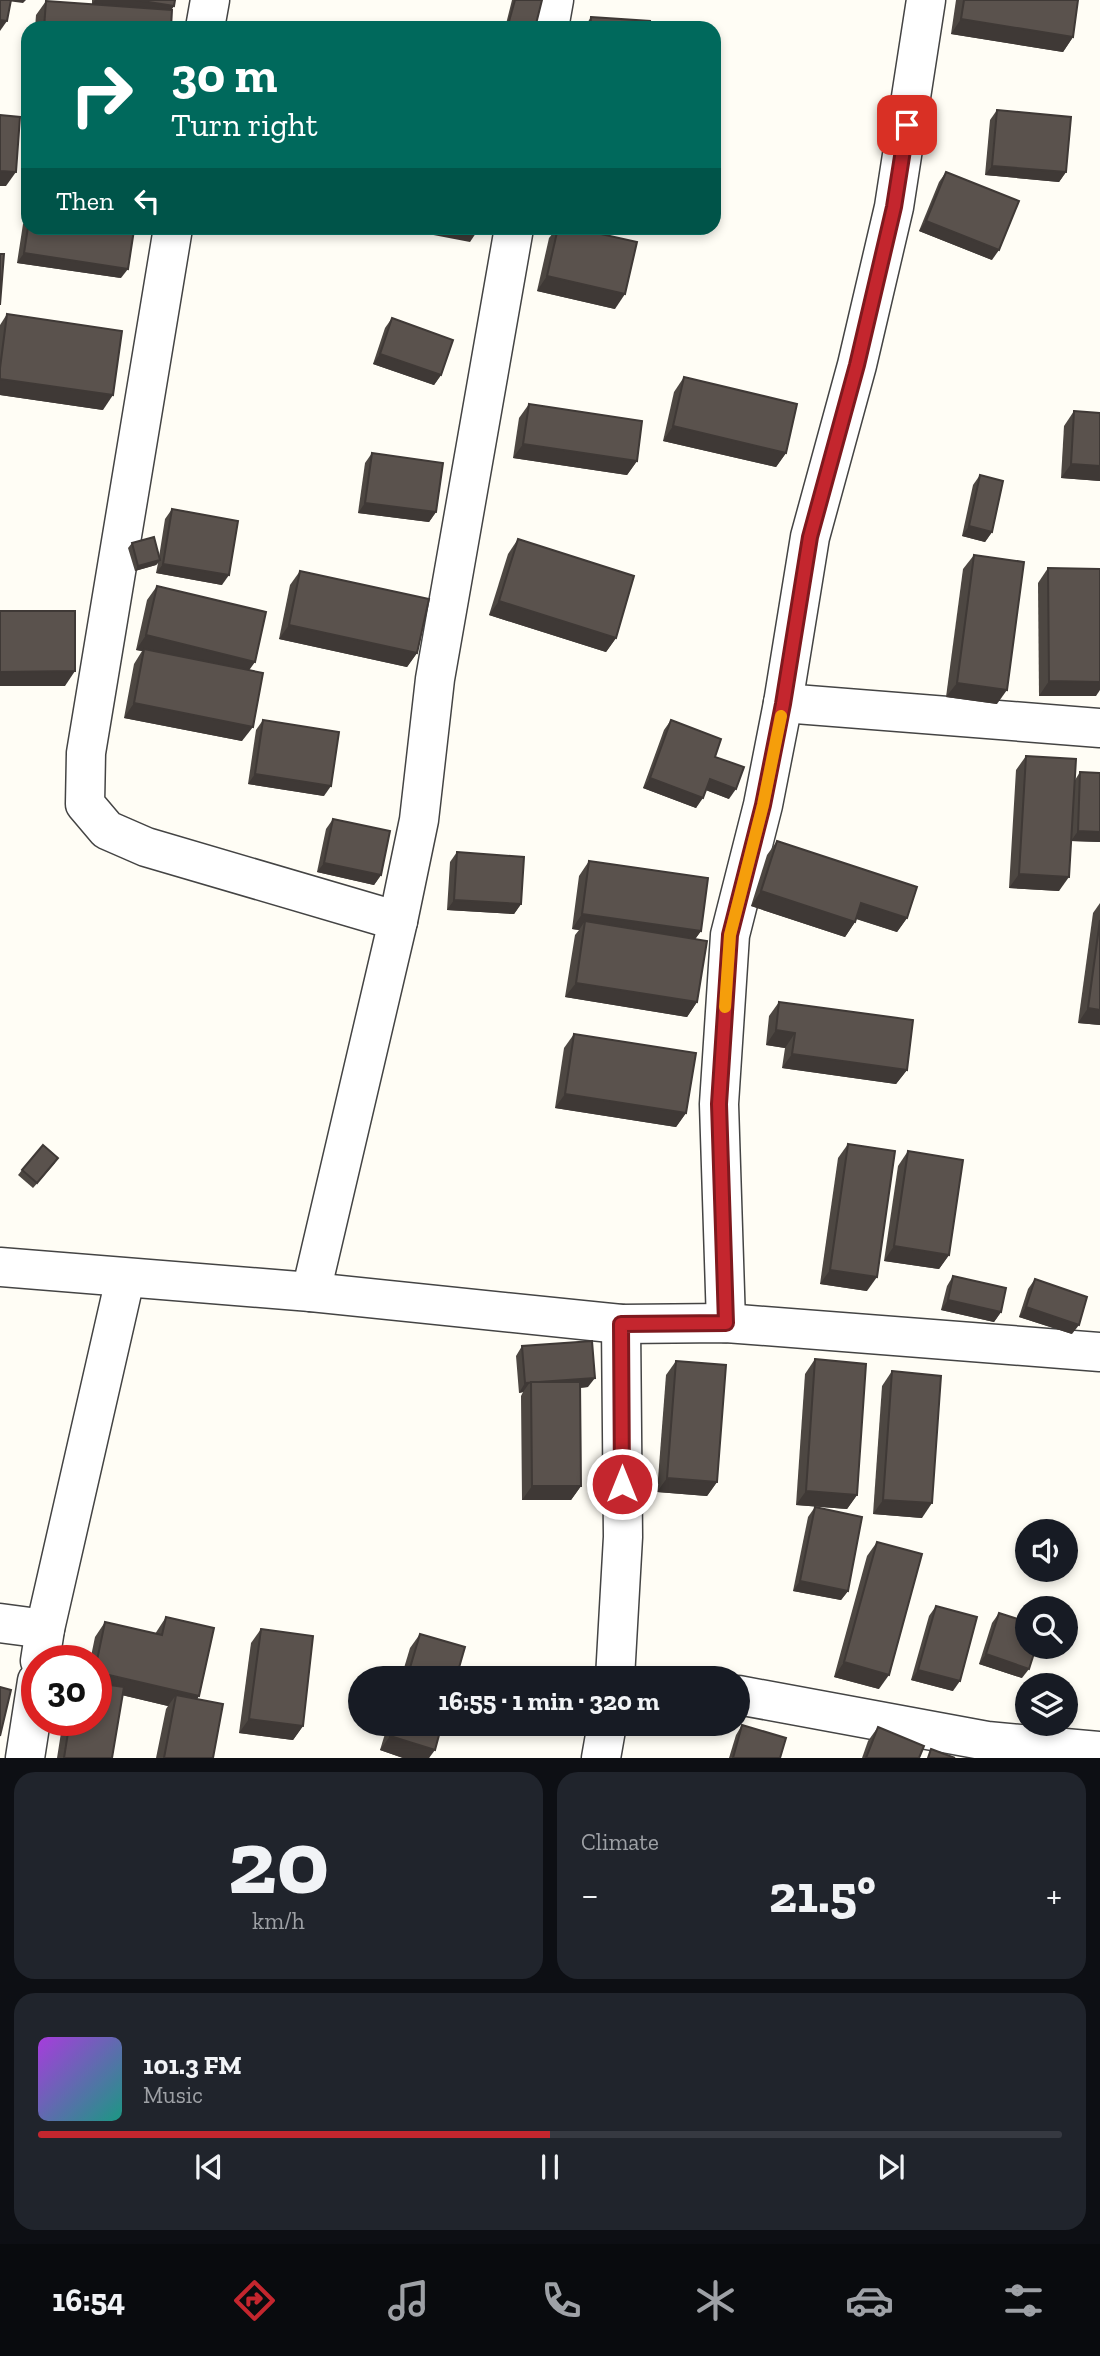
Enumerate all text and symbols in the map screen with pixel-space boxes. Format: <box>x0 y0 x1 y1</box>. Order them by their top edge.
text: 30 m <box>171 46 277 105</box>
icon: right <box>56 49 147 140</box>
pin <box>877 95 937 155</box>
text: Turn right <box>171 106 318 144</box>
icon: arrive <box>888 106 926 144</box>
icon: left <box>128 182 166 220</box>
text: Then <box>56 185 114 217</box>
position arrow <box>585 1447 659 1521</box>
map controls <box>1015 1519 1078 1736</box>
button: sound <box>1015 1519 1078 1582</box>
button: search <box>1015 1596 1078 1659</box>
speed limit sign: 30 <box>21 1645 112 1736</box>
button: layers <box>1015 1673 1078 1736</box>
text: 16:55 · 1 min · 320 m <box>438 1685 660 1717</box>
text: 20 <box>228 1807 329 1916</box>
text: Climate <box>581 1828 659 1856</box>
text: 21.5° <box>769 1863 876 1925</box>
text: − <box>581 1872 599 1918</box>
text: + <box>1046 1872 1062 1918</box>
text: km/h <box>252 1907 305 1935</box>
text: 101.3 FM <box>143 2049 242 2081</box>
text: Music <box>143 2081 203 2109</box>
icon: previous <box>190 2148 228 2186</box>
icon: pause <box>531 2148 569 2186</box>
icon: next <box>872 2148 910 2186</box>
icon: directions <box>230 2276 279 2325</box>
icon: music <box>384 2276 433 2325</box>
icon: phone <box>537 2276 586 2325</box>
icon: climate <box>691 2276 740 2325</box>
icon: car <box>845 2276 894 2325</box>
icon: filters <box>999 2276 1048 2325</box>
text: 16:54 <box>52 2281 125 2319</box>

